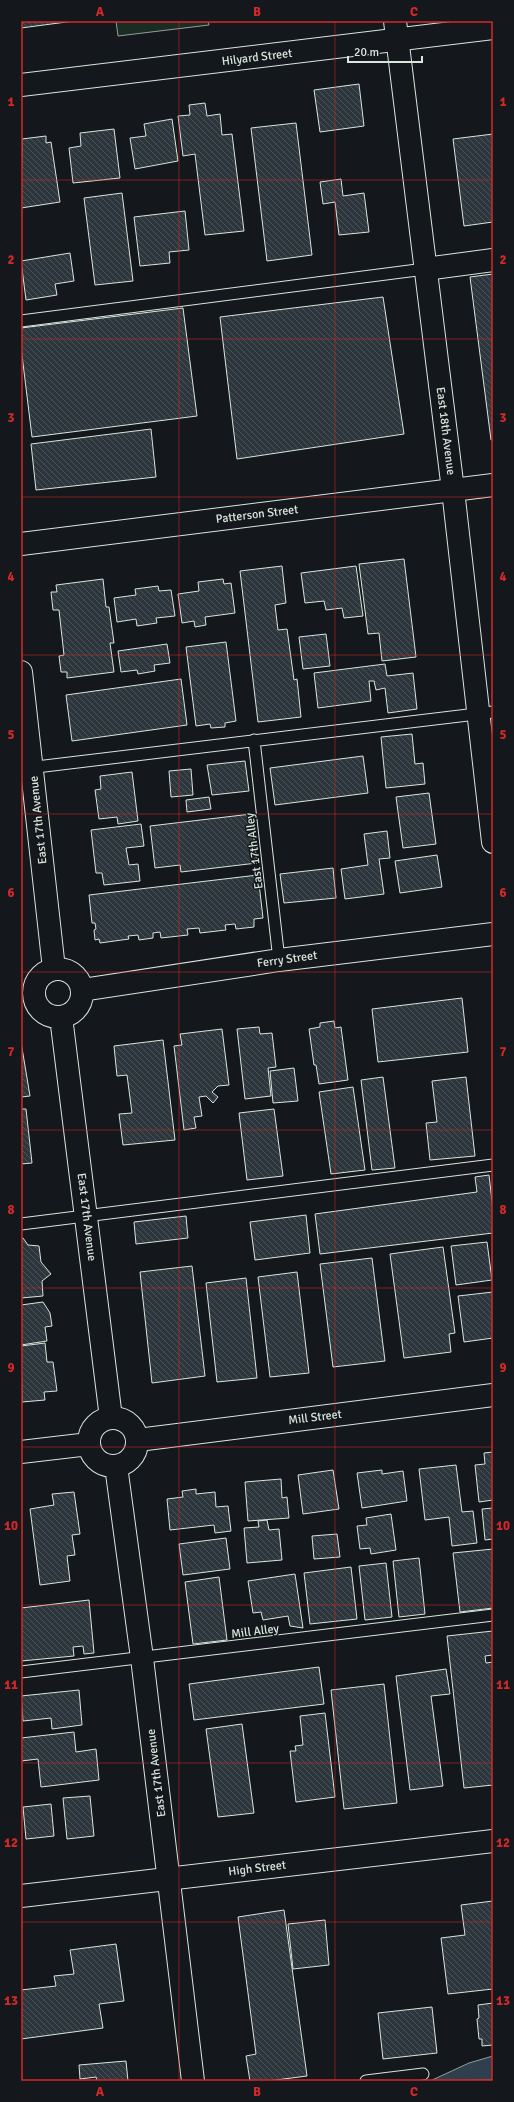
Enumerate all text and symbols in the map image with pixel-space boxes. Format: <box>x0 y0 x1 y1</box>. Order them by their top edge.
text: A <box>96 4 105 20</box>
text: B <box>253 4 261 20</box>
text: C <box>410 4 418 20</box>
scale bar <box>348 38 422 64</box>
text: 20 m <box>354 45 379 60</box>
street label: Hilyard Street <box>221 46 293 69</box>
text: 1 <box>7 94 15 110</box>
text: 1 <box>499 94 507 110</box>
text: 2 <box>7 252 15 268</box>
text: 2 <box>499 252 507 268</box>
street label: East 18th Avenue <box>433 386 458 476</box>
text: 3 <box>7 410 15 426</box>
text: 3 <box>499 410 507 426</box>
street label: Patterson Street <box>215 502 299 527</box>
text: 4 <box>7 569 15 585</box>
text: 4 <box>499 569 507 585</box>
text: 5 <box>7 727 15 743</box>
text: 5 <box>499 727 507 743</box>
street label: East 17th Avenue <box>26 775 51 865</box>
street label: East 17th Alley <box>242 812 267 890</box>
text: 6 <box>7 885 15 901</box>
text: 6 <box>499 885 507 901</box>
street label: Ferry Street <box>256 948 318 971</box>
text: 7 <box>7 1044 15 1060</box>
text: 7 <box>499 1044 507 1060</box>
street label: East 17th Avenue <box>74 1172 99 1262</box>
text: 8 <box>7 1202 15 1218</box>
text: 8 <box>499 1202 507 1218</box>
text: 9 <box>7 1360 15 1376</box>
text: 9 <box>499 1360 507 1376</box>
street label: Mill Street <box>287 1407 343 1428</box>
text: 10 <box>4 1518 18 1534</box>
text: 10 <box>496 1518 510 1534</box>
street label: Mill Alley <box>230 1621 280 1642</box>
text: 11 <box>4 1677 18 1693</box>
text: 11 <box>496 1677 510 1693</box>
street label: East 17th Avenue <box>144 1728 169 1818</box>
text: 12 <box>4 1835 18 1851</box>
text: 12 <box>496 1835 510 1851</box>
street label: High Street <box>227 1858 287 1879</box>
text: 13 <box>4 1993 18 2009</box>
text: 13 <box>496 1993 510 2009</box>
text: A <box>96 2084 105 2100</box>
text: B <box>253 2084 261 2100</box>
text: C <box>410 2084 418 2100</box>

